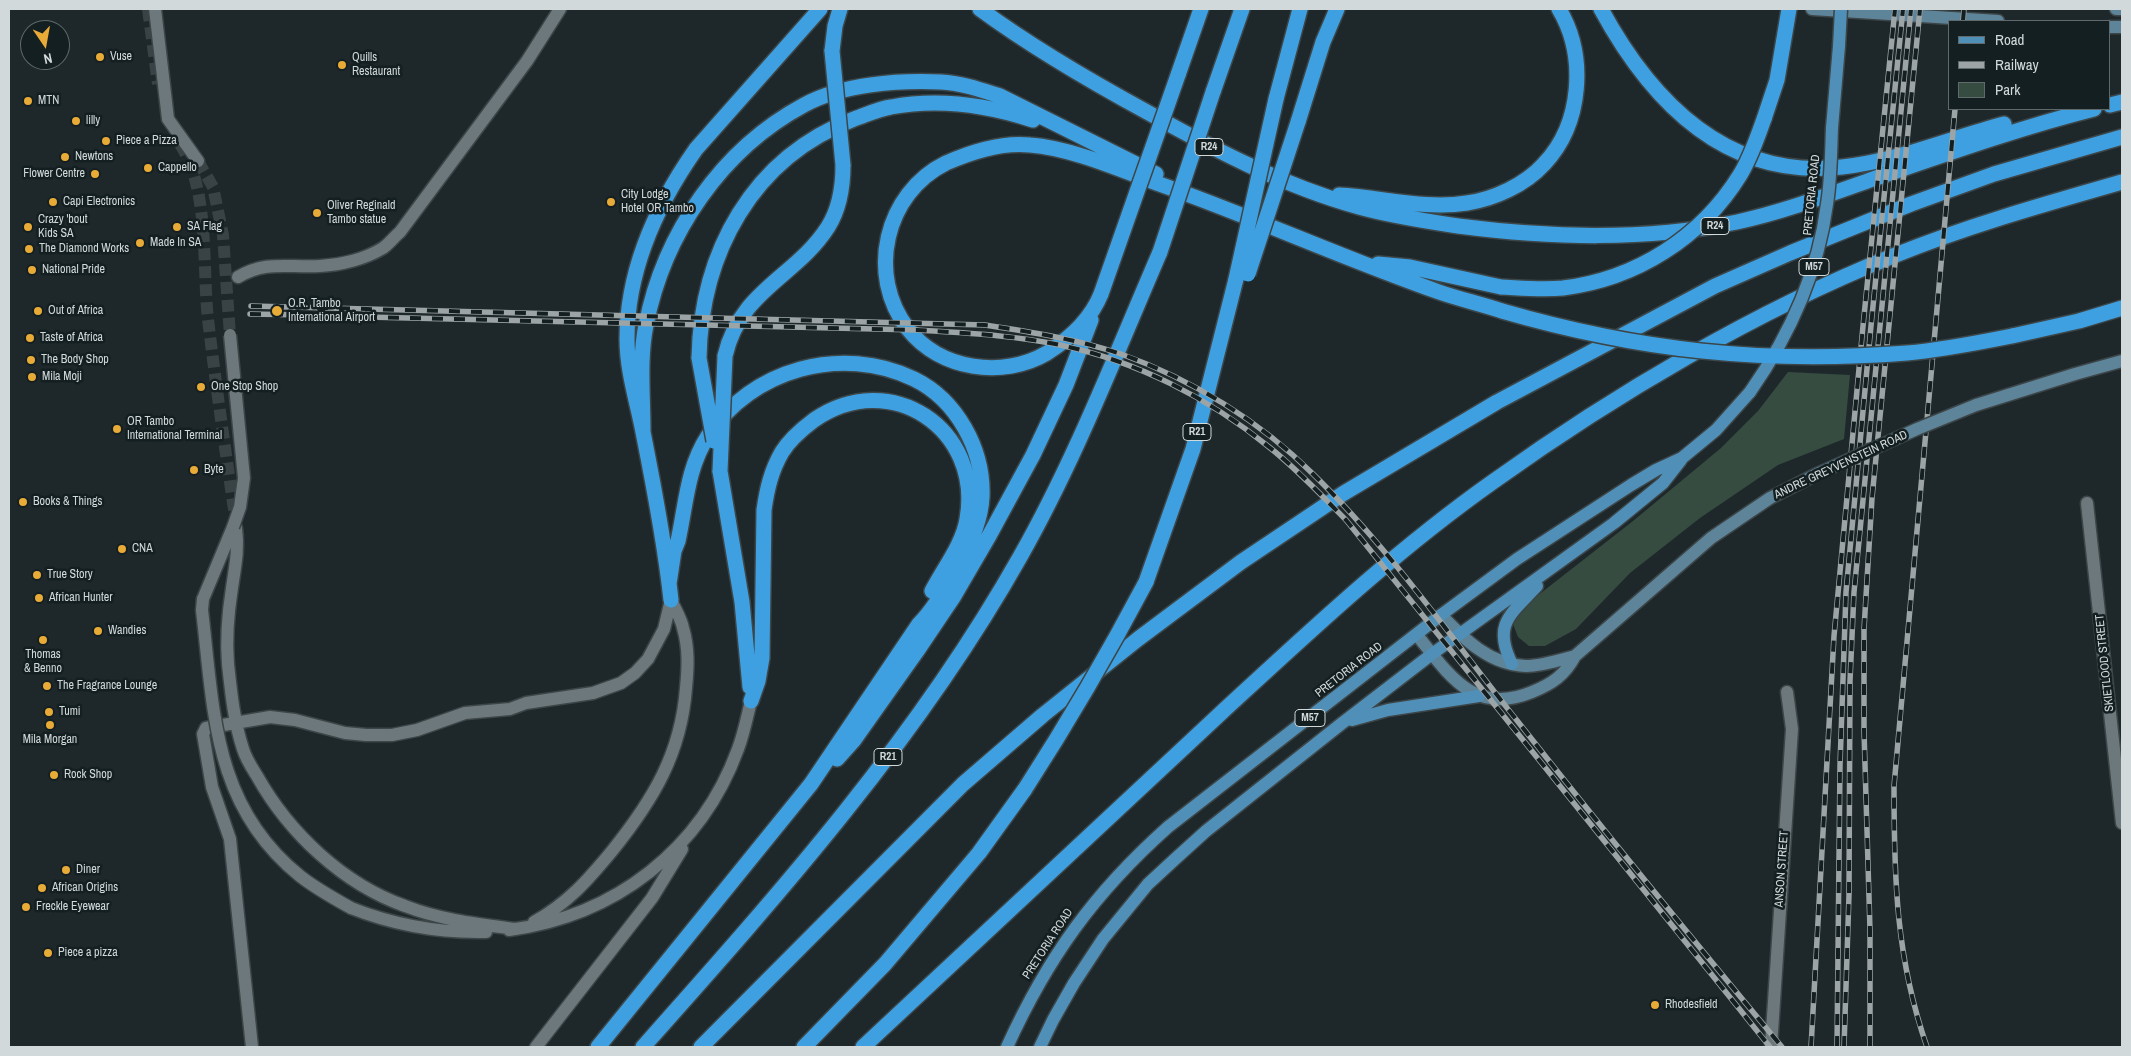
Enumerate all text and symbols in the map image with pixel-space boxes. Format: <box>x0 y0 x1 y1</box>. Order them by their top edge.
north arrow <box>20 20 70 70</box>
legend <box>1948 20 2111 110</box>
text: Road <box>1995 29 2024 50</box>
text: N <box>42 49 54 68</box>
place label: Vuse <box>110 50 132 64</box>
marker: Vuse <box>94 51 106 63</box>
place label: Quills Restaurant <box>352 51 400 79</box>
text: Railway <box>1995 54 2039 75</box>
marker: Quills Restaurant <box>336 59 348 71</box>
text: Park <box>1995 79 2020 100</box>
place label: MTN <box>38 94 59 108</box>
marker: MTN <box>22 95 34 107</box>
place label: lilly <box>86 114 100 128</box>
marker: lilly <box>70 115 82 127</box>
place label: Piece a Pizza <box>116 134 177 148</box>
marker: Piece a Pizza <box>100 135 112 147</box>
road number: R24 <box>1195 138 1223 156</box>
place label: Newtons <box>75 150 113 164</box>
marker: Newtons <box>59 151 71 163</box>
street label: PRETORIA ROAD <box>1801 154 1823 236</box>
place label: Cappello <box>158 161 197 175</box>
marker: Cappello <box>142 162 154 174</box>
place label: Flower Centre <box>23 167 85 181</box>
marker: Flower Centre <box>89 168 101 180</box>
place label: City Lodge Hotel OR Tambo <box>621 188 694 216</box>
place label: Capi Electronics <box>63 195 135 209</box>
marker: Capi Electronics <box>47 196 59 208</box>
marker: City Lodge Hotel OR Tambo <box>605 196 617 208</box>
place label: Oliver Reginald Tambo statue <box>327 199 395 227</box>
marker: Oliver Reginald Tambo statue <box>311 207 323 219</box>
place label: Crazy 'bout Kids SA <box>38 213 87 241</box>
road number: R24 <box>1701 218 1729 235</box>
place label: SA Flag <box>187 220 222 234</box>
marker: Crazy 'bout Kids SA <box>22 221 34 233</box>
marker: SA Flag <box>171 221 183 233</box>
place label: Made In SA <box>150 236 201 250</box>
marker: Made In SA <box>134 237 146 249</box>
place label: The Diamond Works <box>39 242 129 256</box>
marker: The Diamond Works <box>23 243 35 255</box>
road number: M57 <box>1799 258 1829 276</box>
place label: National Pride <box>42 263 105 277</box>
marker: National Pride <box>26 264 38 276</box>
place label: O.R. Tambo International Airport <box>288 297 375 325</box>
place label: Out of Africa <box>48 304 103 318</box>
marker: O.R. Tambo International Airport <box>270 304 284 318</box>
marker: Out of Africa <box>32 305 44 317</box>
place label: Taste of Africa <box>40 331 103 345</box>
marker: Taste of Africa <box>24 332 36 344</box>
place label: The Body Shop <box>41 353 109 367</box>
marker: The Body Shop <box>25 354 37 366</box>
place label: Mila Moji <box>42 370 82 384</box>
marker: Mila Moji <box>26 371 38 383</box>
place label: One Stop Shop <box>211 380 278 394</box>
marker: One Stop Shop <box>195 381 207 393</box>
place label: OR Tambo International Terminal <box>127 415 222 443</box>
marker: OR Tambo International Terminal <box>111 423 123 435</box>
road number: R21 <box>1183 424 1211 441</box>
street label: ANDRE GREYVENSTEIN ROAD <box>1772 428 1910 502</box>
place label: Byte <box>204 463 224 477</box>
marker: Byte <box>188 464 200 476</box>
place label: Books & Things <box>33 495 102 509</box>
marker: Books & Things <box>17 496 29 508</box>
place label: CNA <box>132 542 153 556</box>
marker: CNA <box>116 543 128 555</box>
place label: True Story <box>47 568 93 582</box>
marker: True Story <box>31 569 43 581</box>
place label: African Hunter <box>49 591 112 605</box>
marker: African Hunter <box>33 592 45 604</box>
street label: SKIETLOOD STREET <box>2093 614 2117 712</box>
place label: Wandies <box>108 624 146 638</box>
marker: Wandies <box>92 625 104 637</box>
marker: Thomas & Benno <box>37 634 49 646</box>
street label: PRETORIA ROAD <box>1313 639 1385 701</box>
place label: Thomas & Benno <box>24 648 62 676</box>
place label: The Fragrance Lounge <box>57 679 157 693</box>
marker: The Fragrance Lounge <box>41 680 53 692</box>
place label: Tumi <box>59 705 81 719</box>
marker: Tumi <box>43 706 55 718</box>
road number: M57 <box>1295 710 1325 726</box>
marker: Mila Morgan <box>44 719 56 731</box>
place label: Mila Morgan <box>23 733 77 747</box>
road number: R21 <box>874 749 902 766</box>
place label: Rock Shop <box>64 768 112 782</box>
marker: Rock Shop <box>48 769 60 781</box>
street label: ANSON STREET <box>1772 830 1792 908</box>
place label: Diner <box>76 863 100 877</box>
marker: Diner <box>60 864 72 876</box>
place label: African Origins <box>52 881 118 895</box>
marker: African Origins <box>36 882 48 894</box>
place label: Freckle Eyewear <box>36 900 109 914</box>
marker: Freckle Eyewear <box>20 901 32 913</box>
street label: PRETORIA ROAD <box>1020 906 1076 982</box>
place label: Piece a pizza <box>58 946 118 960</box>
marker: Piece a pizza <box>42 947 54 959</box>
place label: Rhodesfield <box>1665 998 1718 1012</box>
marker: Rhodesfield <box>1649 999 1661 1011</box>

